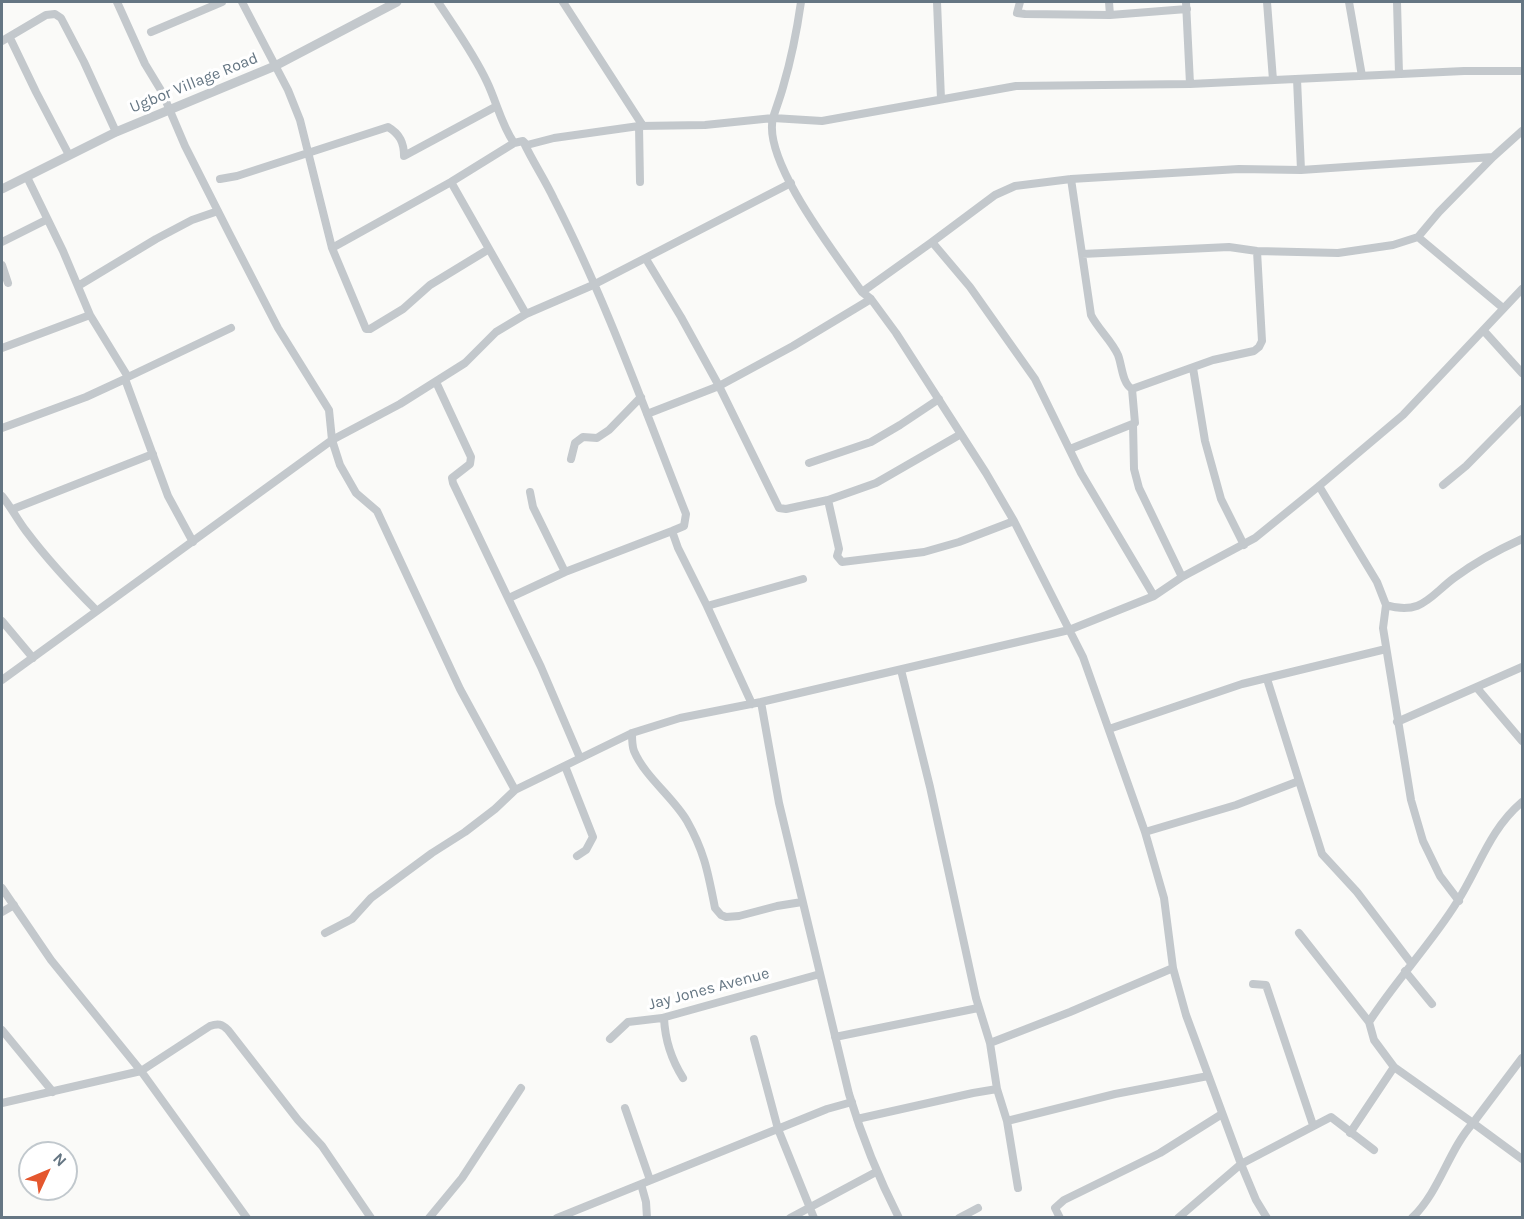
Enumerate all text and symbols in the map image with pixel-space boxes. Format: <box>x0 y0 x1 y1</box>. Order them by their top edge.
street label: Ugbor Village Road <box>127 48 261 118</box>
street label: Jay Jones Avenue <box>646 964 772 1014</box>
north arrow <box>18 1141 78 1201</box>
text: N <box>49 1149 71 1170</box>

